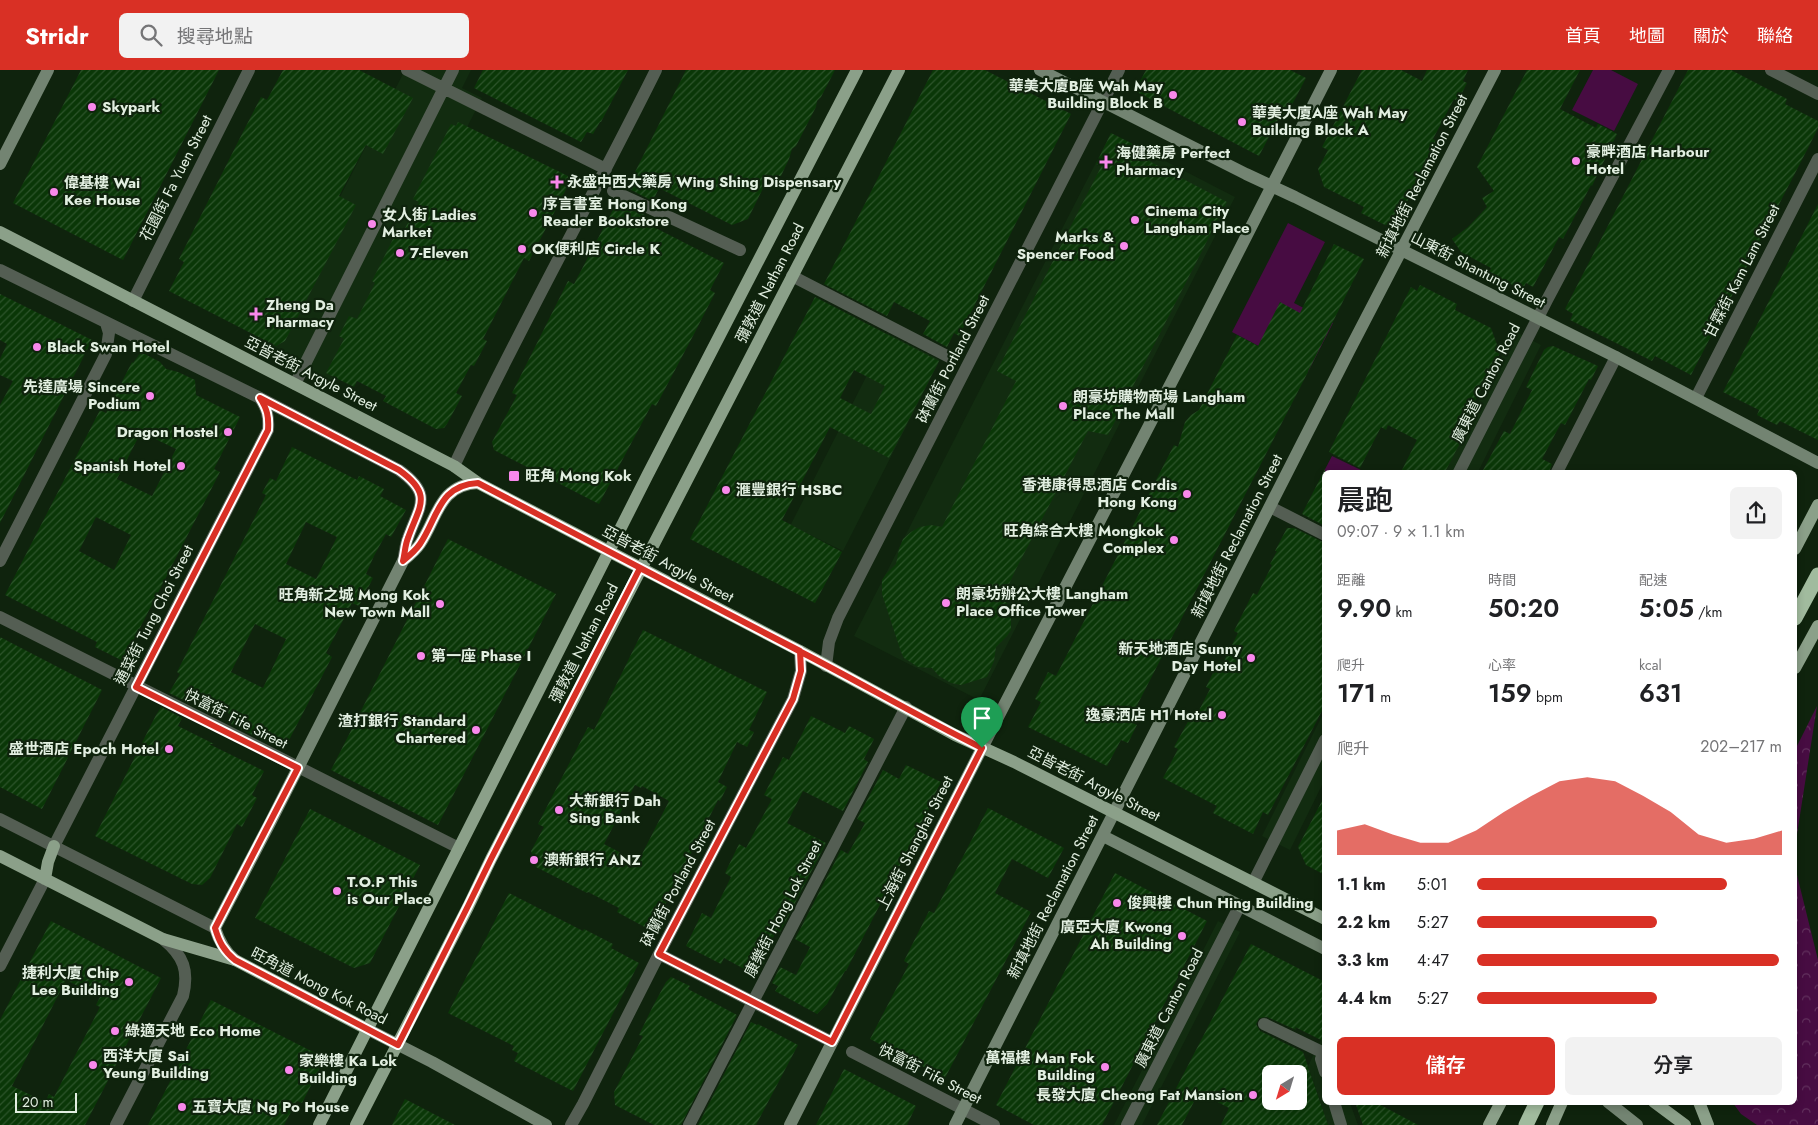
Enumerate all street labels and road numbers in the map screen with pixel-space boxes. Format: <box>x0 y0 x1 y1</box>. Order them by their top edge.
street label: 新填地街 Reclamation Street <box>1371 90 1473 262</box>
street label: 花園街 Fa Yuen Street <box>135 111 218 245</box>
street label: 甘霖街 Kam Lam Street <box>1699 200 1785 342</box>
street label: 彌敦道 Nathan Road <box>730 219 810 347</box>
street label: 山東街 Shantung Street <box>1407 226 1550 314</box>
street label: 砵蘭街 Portland Street <box>911 291 995 427</box>
street label: 廣東道 Canton Road <box>1446 319 1526 447</box>
street label: 亞皆老街 Argyle Street <box>241 331 381 417</box>
street label: 新填地街 Reclamation Street <box>1186 450 1288 622</box>
street label: 亞皆老街 Argyle Street <box>598 520 738 608</box>
street label: 通菜街 Tung Choi Street <box>109 541 199 689</box>
street label: 彌敦道 Nathan Road <box>544 579 624 707</box>
street label: 快富街 Fife Street <box>181 683 292 755</box>
street label: 亞皆老街 Argyle Street <box>1024 741 1164 827</box>
street label: 上海街 Shanghai Street <box>871 771 959 914</box>
street label: 新填地街 Reclamation Street <box>1002 811 1104 983</box>
street label: 砵蘭街 Portland Street <box>635 815 721 951</box>
street label: 康樂街 Hong Lok Street <box>739 836 827 981</box>
street label: 旺角道 Mong Kok Road <box>247 942 391 1030</box>
street label: 廣東道 Canton Road <box>1129 944 1209 1072</box>
street label: 快富街 Fife Street <box>875 1038 986 1110</box>

